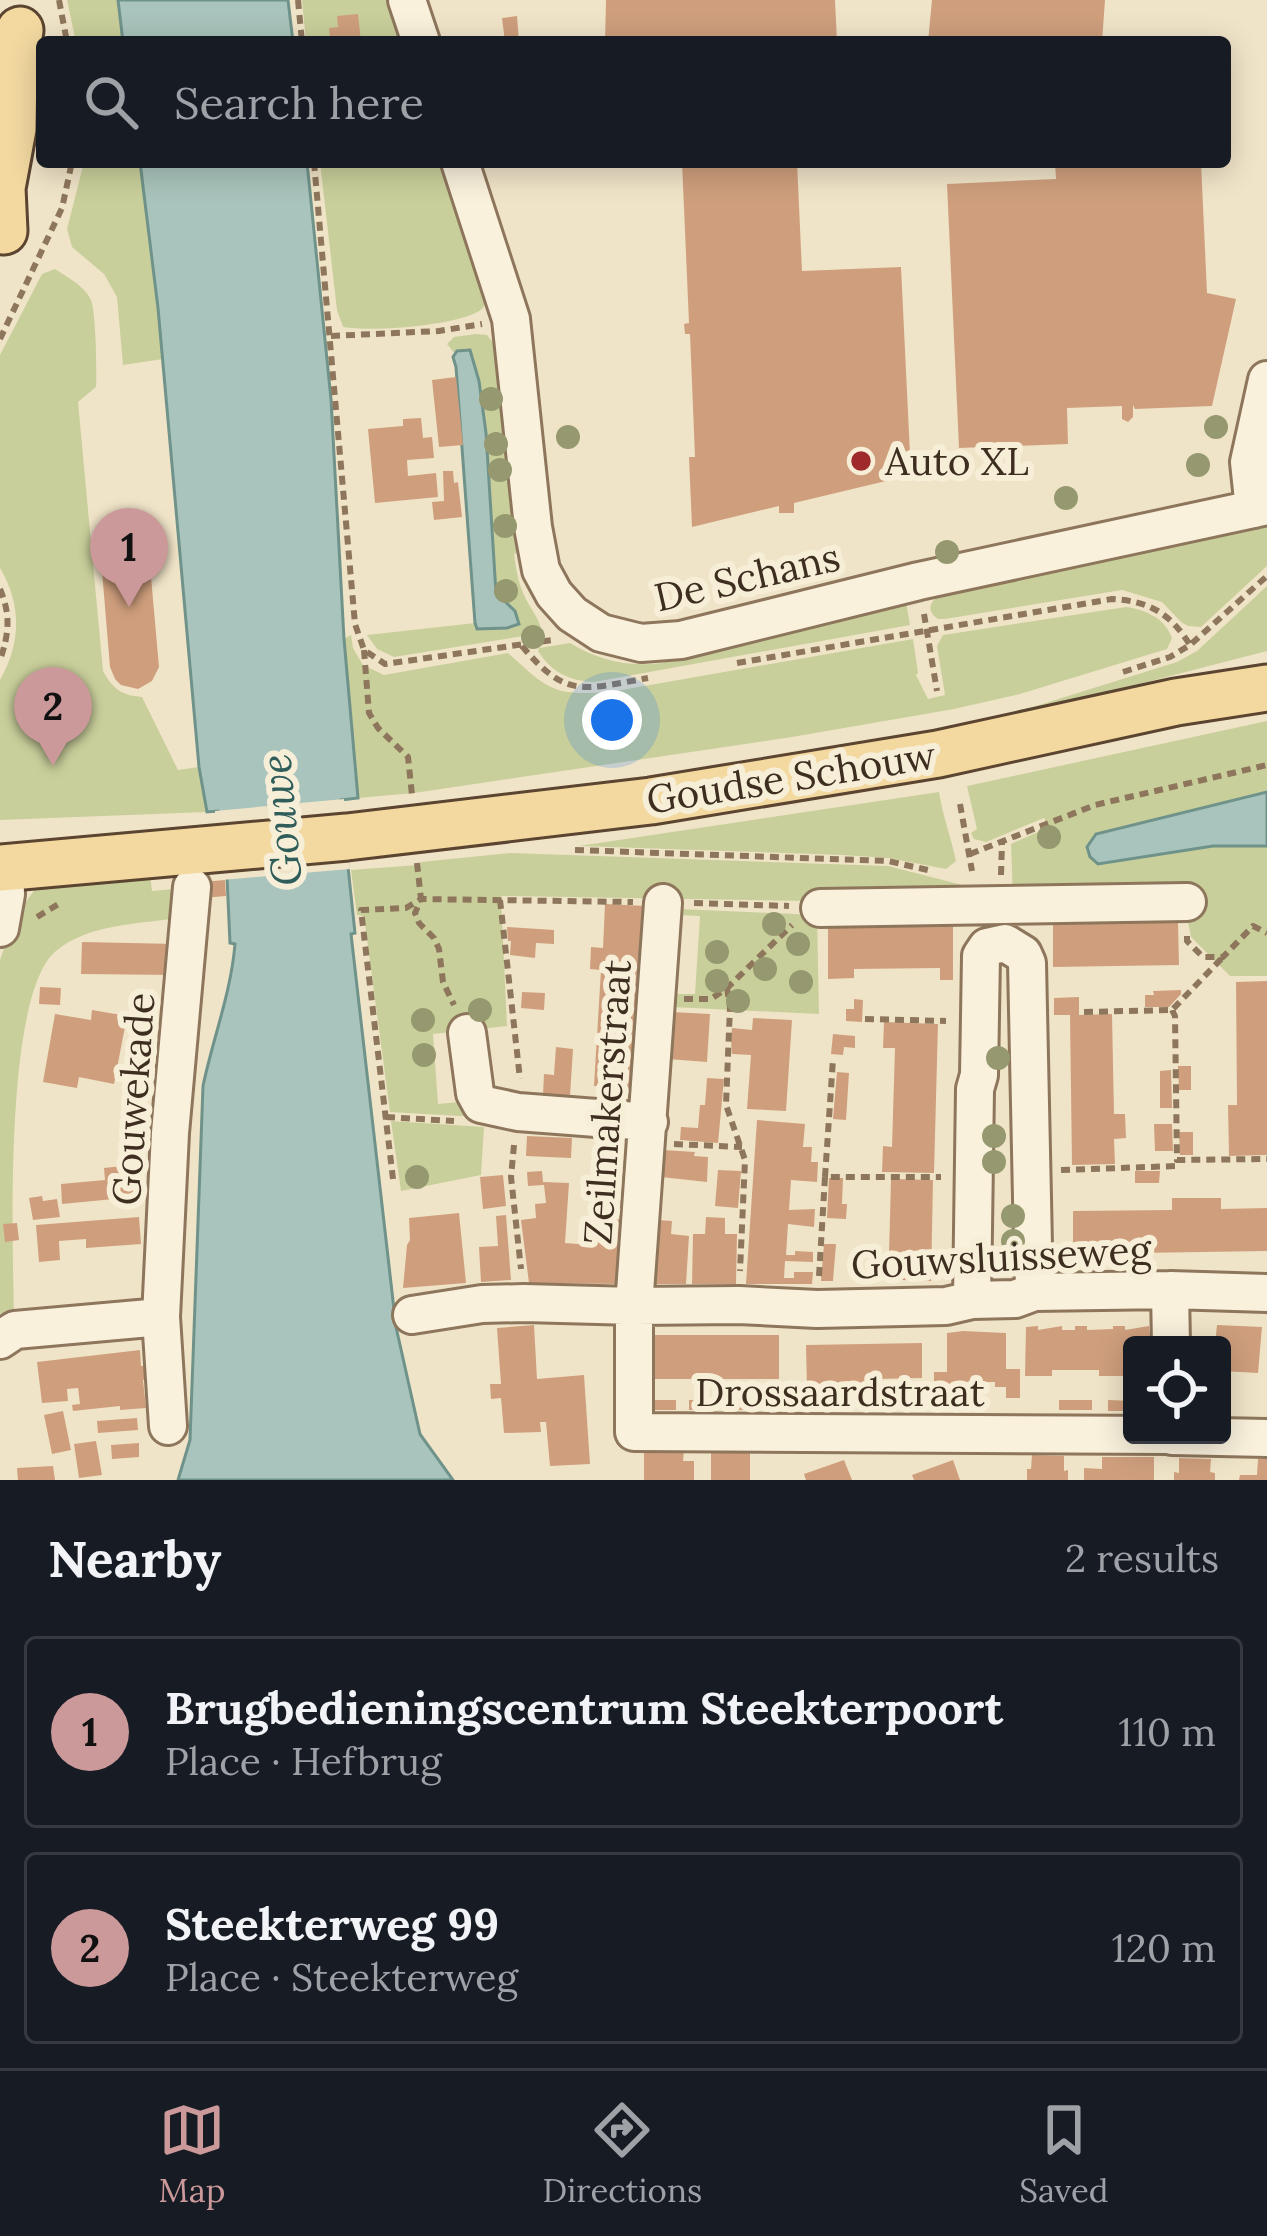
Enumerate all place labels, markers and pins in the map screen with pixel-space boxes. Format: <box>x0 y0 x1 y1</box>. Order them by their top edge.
place label: Auto XL <box>884 436 1029 486</box>
marker: Auto XL <box>848 448 874 474</box>
pin: 1 <box>90 508 168 607</box>
pin: 2 <box>14 667 92 766</box>

